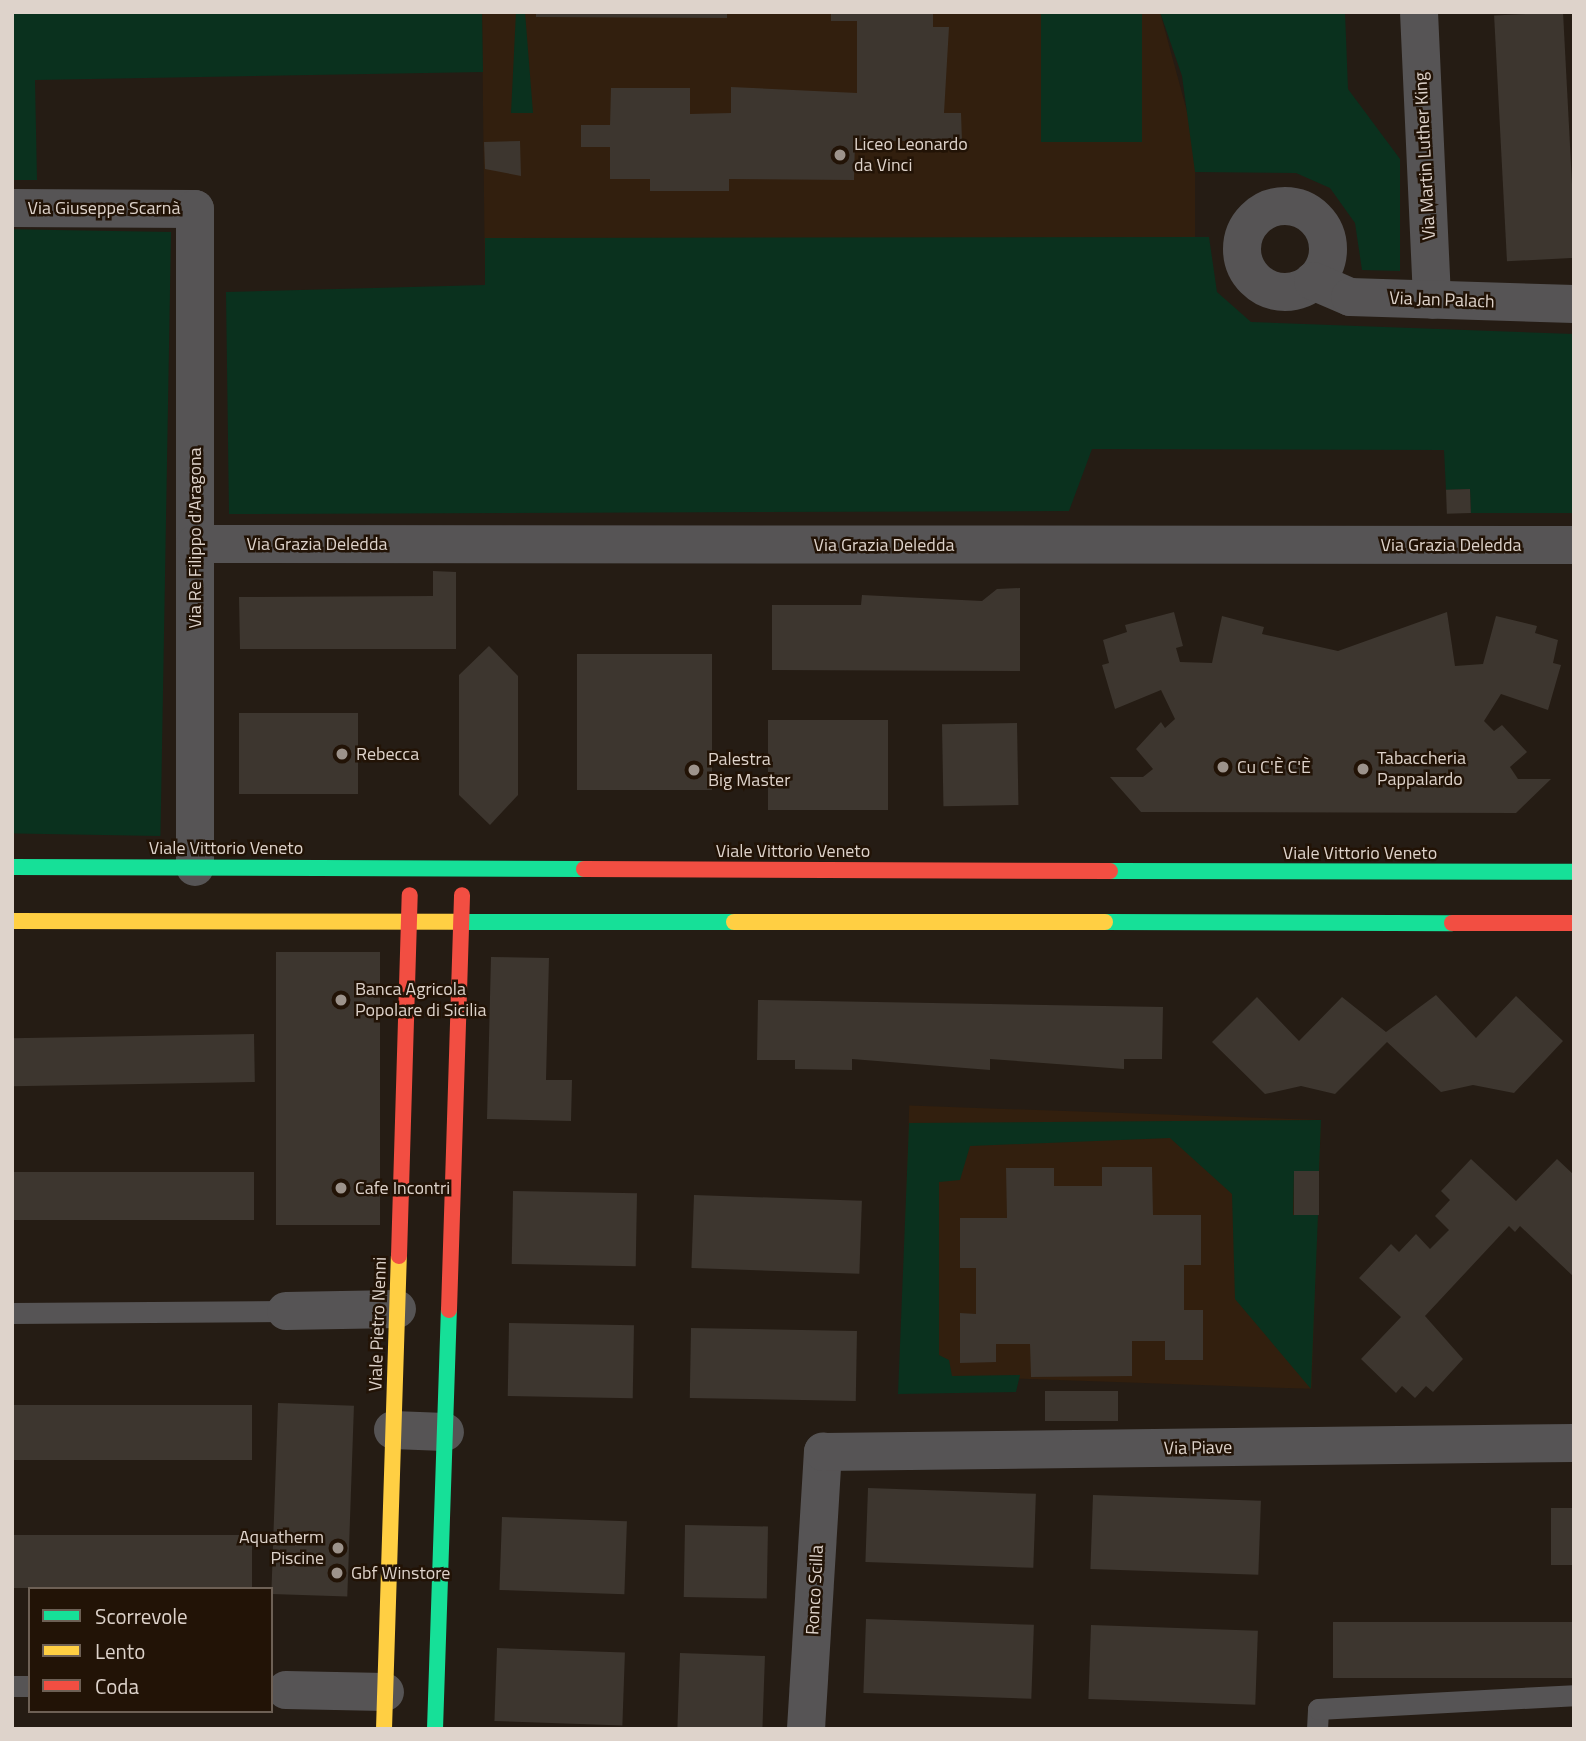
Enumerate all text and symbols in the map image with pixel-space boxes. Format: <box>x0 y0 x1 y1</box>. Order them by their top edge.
street label: Via Martin Luther King <box>1410 71 1440 241</box>
place label: Liceo Leonardo da Vinci <box>854 134 968 176</box>
marker: Liceo Leonardo da Vinci <box>832 147 848 163</box>
street label: Via Giuseppe Scarnà <box>28 197 180 219</box>
street label: Via Jan Palach <box>1389 287 1495 313</box>
street label: Via Re Filippo d'Aragona <box>184 447 206 629</box>
street label: Via Grazia Deledda <box>247 533 387 555</box>
street label: Via Grazia Deledda <box>814 534 954 556</box>
street label: Via Grazia Deledda <box>1381 534 1521 556</box>
place label: Rebecca <box>356 743 419 765</box>
marker: Rebecca <box>334 746 350 762</box>
place label: Tabaccheria Pappalardo <box>1377 748 1466 790</box>
place label: Palestra Big Master <box>708 749 790 792</box>
place label: Cu C'È C'È <box>1237 756 1311 778</box>
marker: Cu C'È C'È <box>1215 759 1231 775</box>
marker: Tabaccheria Pappalardo <box>1355 761 1371 777</box>
marker: Palestra Big Master <box>686 762 702 778</box>
street label: Viale Vittorio Veneto <box>149 837 303 859</box>
street label: Viale Vittorio Veneto <box>716 840 870 862</box>
street label: Viale Vittorio Veneto <box>1283 842 1437 864</box>
place label: Banca Agricola Popolare di Sicilia <box>355 979 486 1021</box>
marker: Banca Agricola Popolare di Sicilia <box>333 992 349 1008</box>
place label: Cafe Incontri <box>355 1177 450 1199</box>
marker: Cafe Incontri <box>333 1180 349 1196</box>
street label: Viale Pietro Nenni <box>365 1256 391 1392</box>
street label: Via Piave <box>1164 1437 1232 1459</box>
place label: Aquatherm Piscine <box>239 1527 324 1570</box>
marker: Aquatherm Piscine <box>330 1540 346 1556</box>
street label: Ronco Scilla <box>802 1544 828 1636</box>
place label: Gbf Winstore <box>351 1562 450 1584</box>
marker: Gbf Winstore <box>329 1565 345 1581</box>
legend <box>28 1587 273 1713</box>
text: Scorrevole <box>95 1600 188 1632</box>
text: Lento <box>95 1635 145 1667</box>
text: Coda <box>95 1670 139 1702</box>

